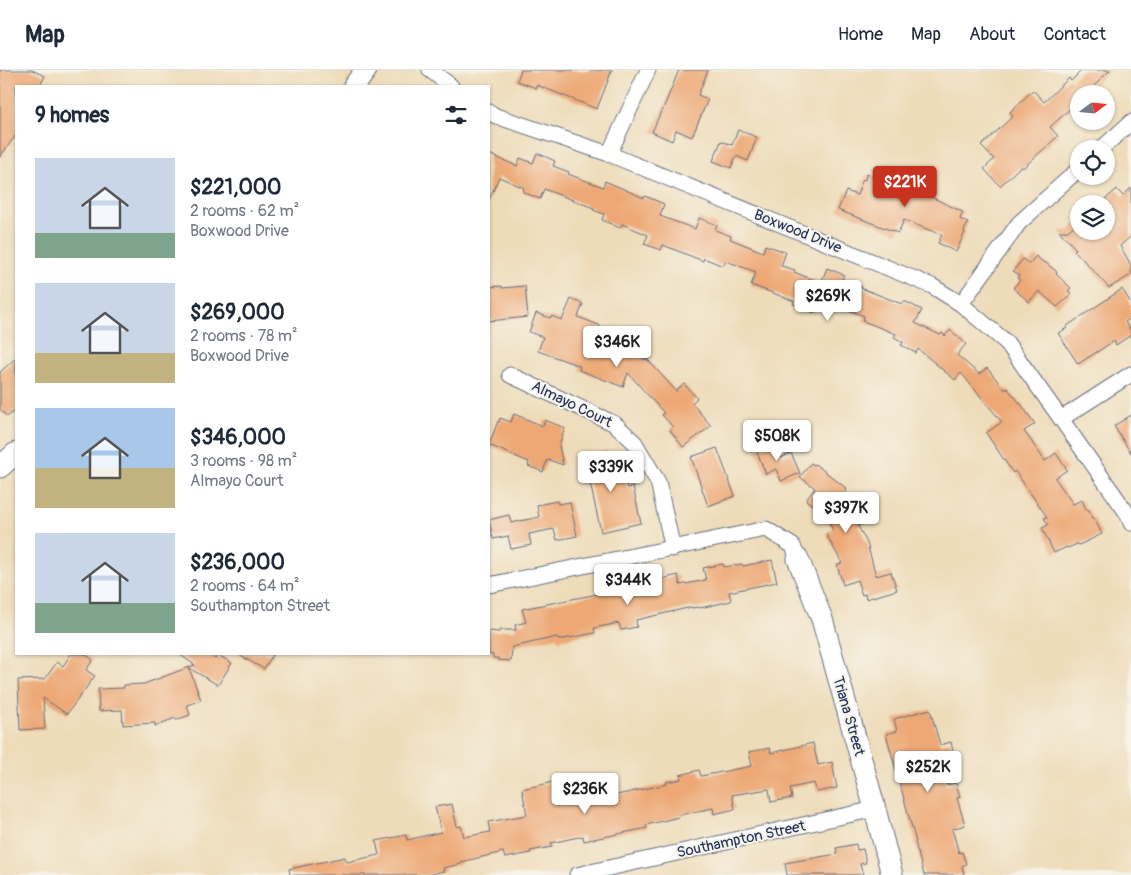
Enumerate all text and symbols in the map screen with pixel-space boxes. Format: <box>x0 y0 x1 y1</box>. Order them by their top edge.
text: Map <box>25 20 65 49</box>
text: Home <box>838 23 883 46</box>
text: Map <box>911 23 941 46</box>
text: About <box>969 23 1015 46</box>
text: Contact <box>1043 23 1106 46</box>
north arrow <box>1070 85 1115 130</box>
map controls <box>1070 85 1115 240</box>
icon: filters <box>442 101 470 129</box>
text: 9 homes <box>35 102 109 129</box>
button: locate <box>1070 140 1115 185</box>
pin: $221K <box>870 166 940 208</box>
text: $221K <box>884 172 926 192</box>
text: $221,000 <box>190 174 281 201</box>
icon: home <box>75 178 135 238</box>
button: layers <box>1070 195 1115 240</box>
text: 2 rooms · 62 m² <box>190 201 299 221</box>
street label: Boxwood Drive <box>751 205 845 258</box>
text: Boxwood Drive <box>190 221 289 241</box>
pin: $269K <box>793 280 863 322</box>
text: $269K <box>806 286 850 306</box>
text: $269,000 <box>190 299 285 326</box>
icon: home <box>75 303 135 363</box>
text: 2 rooms · 78 m² <box>190 326 297 346</box>
pin: $346K <box>582 326 652 368</box>
text: $346K <box>594 332 640 352</box>
text: Boxwood Drive <box>190 346 289 366</box>
street label: Almayo Court <box>528 377 616 433</box>
pin: $508K <box>742 420 812 462</box>
text: $346,000 <box>190 424 286 451</box>
text: $508K <box>754 426 800 446</box>
icon: home <box>75 428 135 488</box>
pin: $339K <box>576 450 646 493</box>
text: 3 rooms · 98 m² <box>190 451 297 471</box>
text: $339K <box>589 457 633 477</box>
text: Almayo Court <box>190 471 283 491</box>
pin: $397K <box>811 492 881 534</box>
text: $397K <box>824 498 868 518</box>
text: $236,000 <box>190 549 285 576</box>
icon: home <box>75 553 135 613</box>
pin: $344K <box>593 564 663 606</box>
text: $344K <box>605 570 651 590</box>
text: 2 rooms · 64 m² <box>190 576 300 596</box>
text: Southampton Street <box>190 596 330 616</box>
street label: Triana Street <box>828 674 869 759</box>
pin: $252K <box>893 750 963 793</box>
text: $252K <box>906 757 950 777</box>
pin: $236K <box>550 772 620 815</box>
text: $236K <box>562 779 608 799</box>
street label: Southampton Street <box>675 816 808 862</box>

